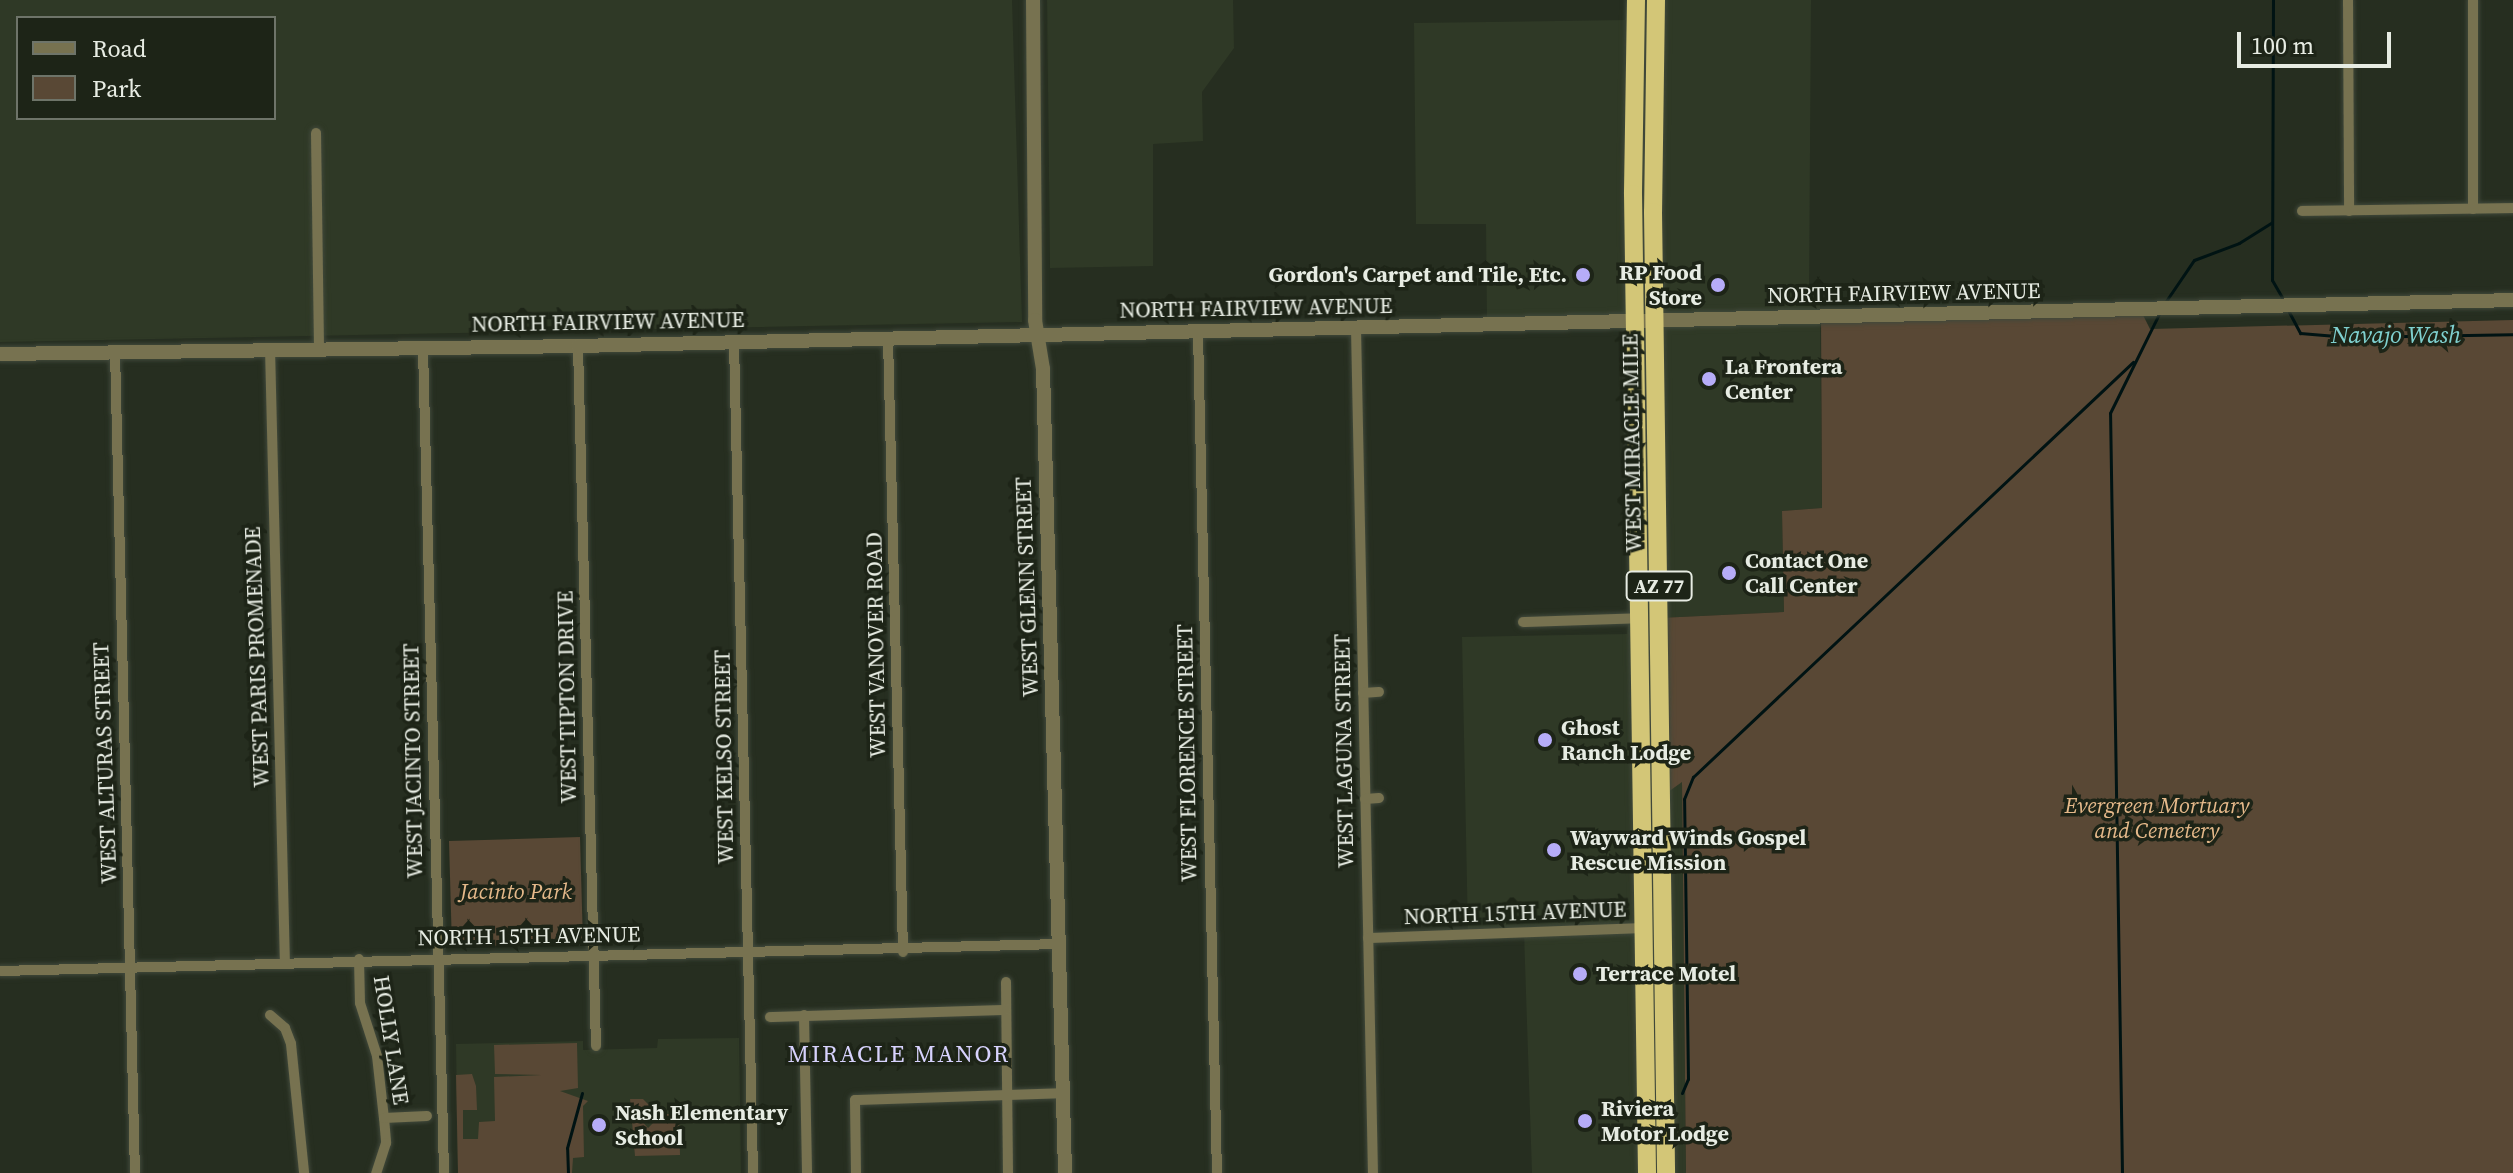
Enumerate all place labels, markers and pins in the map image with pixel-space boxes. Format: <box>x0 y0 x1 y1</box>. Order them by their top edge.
place label: RP Food Store <box>1619 259 1702 310</box>
place label: Gordon's Carpet and Tile, Etc. <box>1268 262 1567 288</box>
marker: Gordon's Carpet and Tile, Etc. <box>1574 266 1592 284</box>
marker: RP Food Store <box>1709 276 1727 294</box>
place label: La Frontera Center <box>1725 353 1843 404</box>
marker: La Frontera Center <box>1700 370 1718 388</box>
place label: Contact One Call Center <box>1745 547 1868 598</box>
marker: Contact One Call Center <box>1720 564 1738 582</box>
place label: Ghost Ranch Lodge <box>1561 714 1691 766</box>
marker: Ghost Ranch Lodge <box>1536 731 1554 749</box>
place label: Wayward Winds Gospel Rescue Mission <box>1570 824 1807 876</box>
marker: Wayward Winds Gospel Rescue Mission <box>1545 841 1563 859</box>
place label: Terrace Motel <box>1596 961 1736 987</box>
marker: Terrace Motel <box>1571 965 1589 983</box>
place label: Riviera Motor Lodge <box>1601 1095 1729 1146</box>
place label: Nash Elementary School <box>615 1099 788 1150</box>
marker: Riviera Motor Lodge <box>1576 1112 1594 1130</box>
marker: Nash Elementary School <box>590 1116 608 1134</box>

